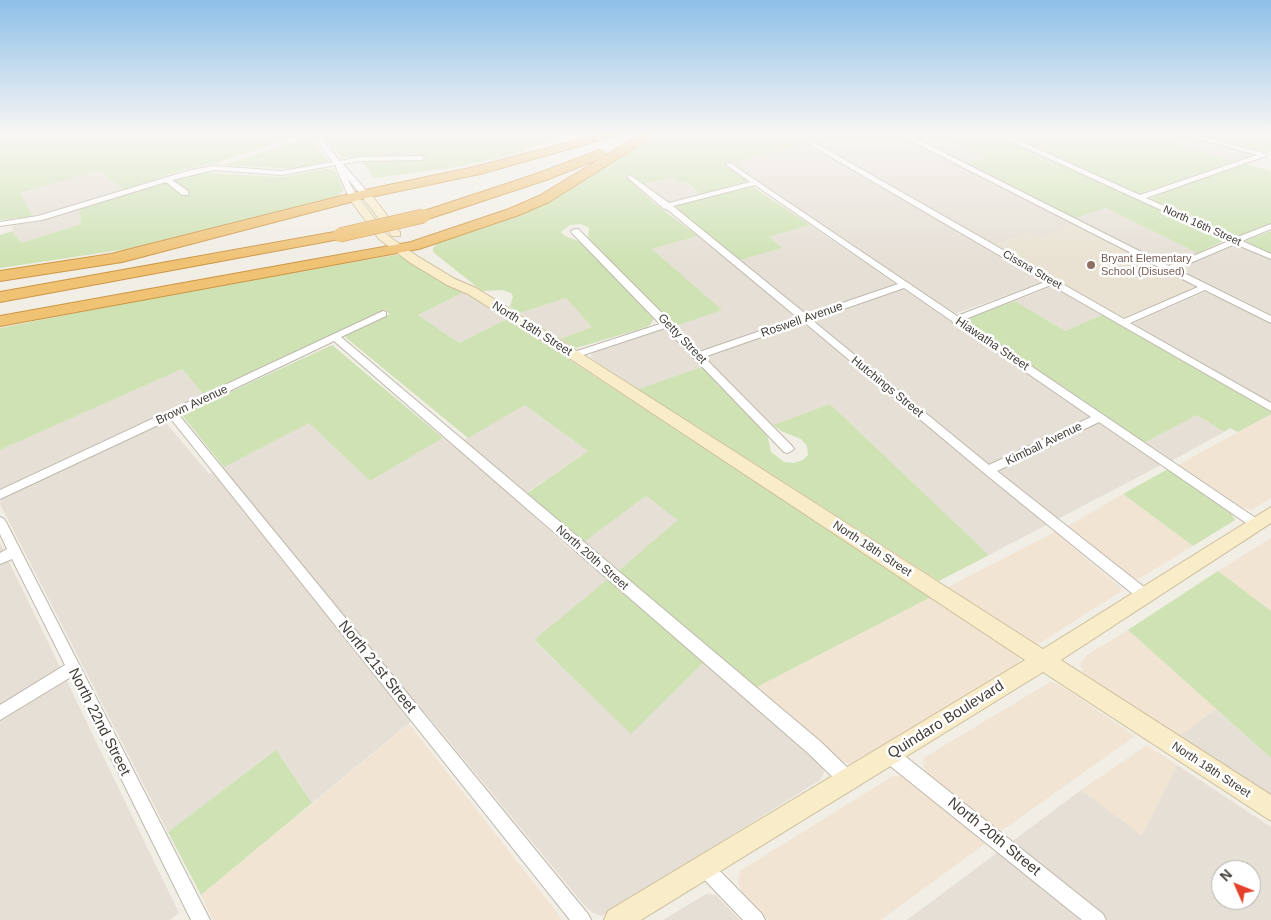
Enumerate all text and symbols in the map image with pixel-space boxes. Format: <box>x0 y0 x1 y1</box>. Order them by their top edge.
street label: North 16th Street <box>1161 203 1243 249</box>
street label: Cissna Street <box>1000 248 1064 292</box>
place label: Bryant Elementary School (Disused) <box>1101 252 1191 278</box>
marker: Bryant Elementary School (Disused) <box>1085 259 1097 271</box>
street label: North 18th Street <box>489 299 575 359</box>
street label: Roswell Avenue <box>759 299 845 341</box>
street label: Getty Street <box>655 311 709 367</box>
street label: Hiawatha Street <box>953 314 1031 374</box>
street label: Hutchings Street <box>848 353 926 421</box>
street label: Brown Avenue <box>154 382 230 428</box>
street label: Kimball Avenue <box>1003 419 1085 469</box>
street label: North 18th Street <box>830 518 914 580</box>
street label: North 20th Street <box>553 523 631 593</box>
street label: North 21st Street <box>334 617 420 717</box>
street label: North 22nd Street <box>64 665 134 779</box>
street label: Quindaro Boulevard <box>885 677 1007 763</box>
street label: North 18th Street <box>1169 739 1253 801</box>
street label: North 20th Street <box>944 794 1044 880</box>
north arrow <box>1211 860 1261 910</box>
text: N <box>1217 866 1235 884</box>

